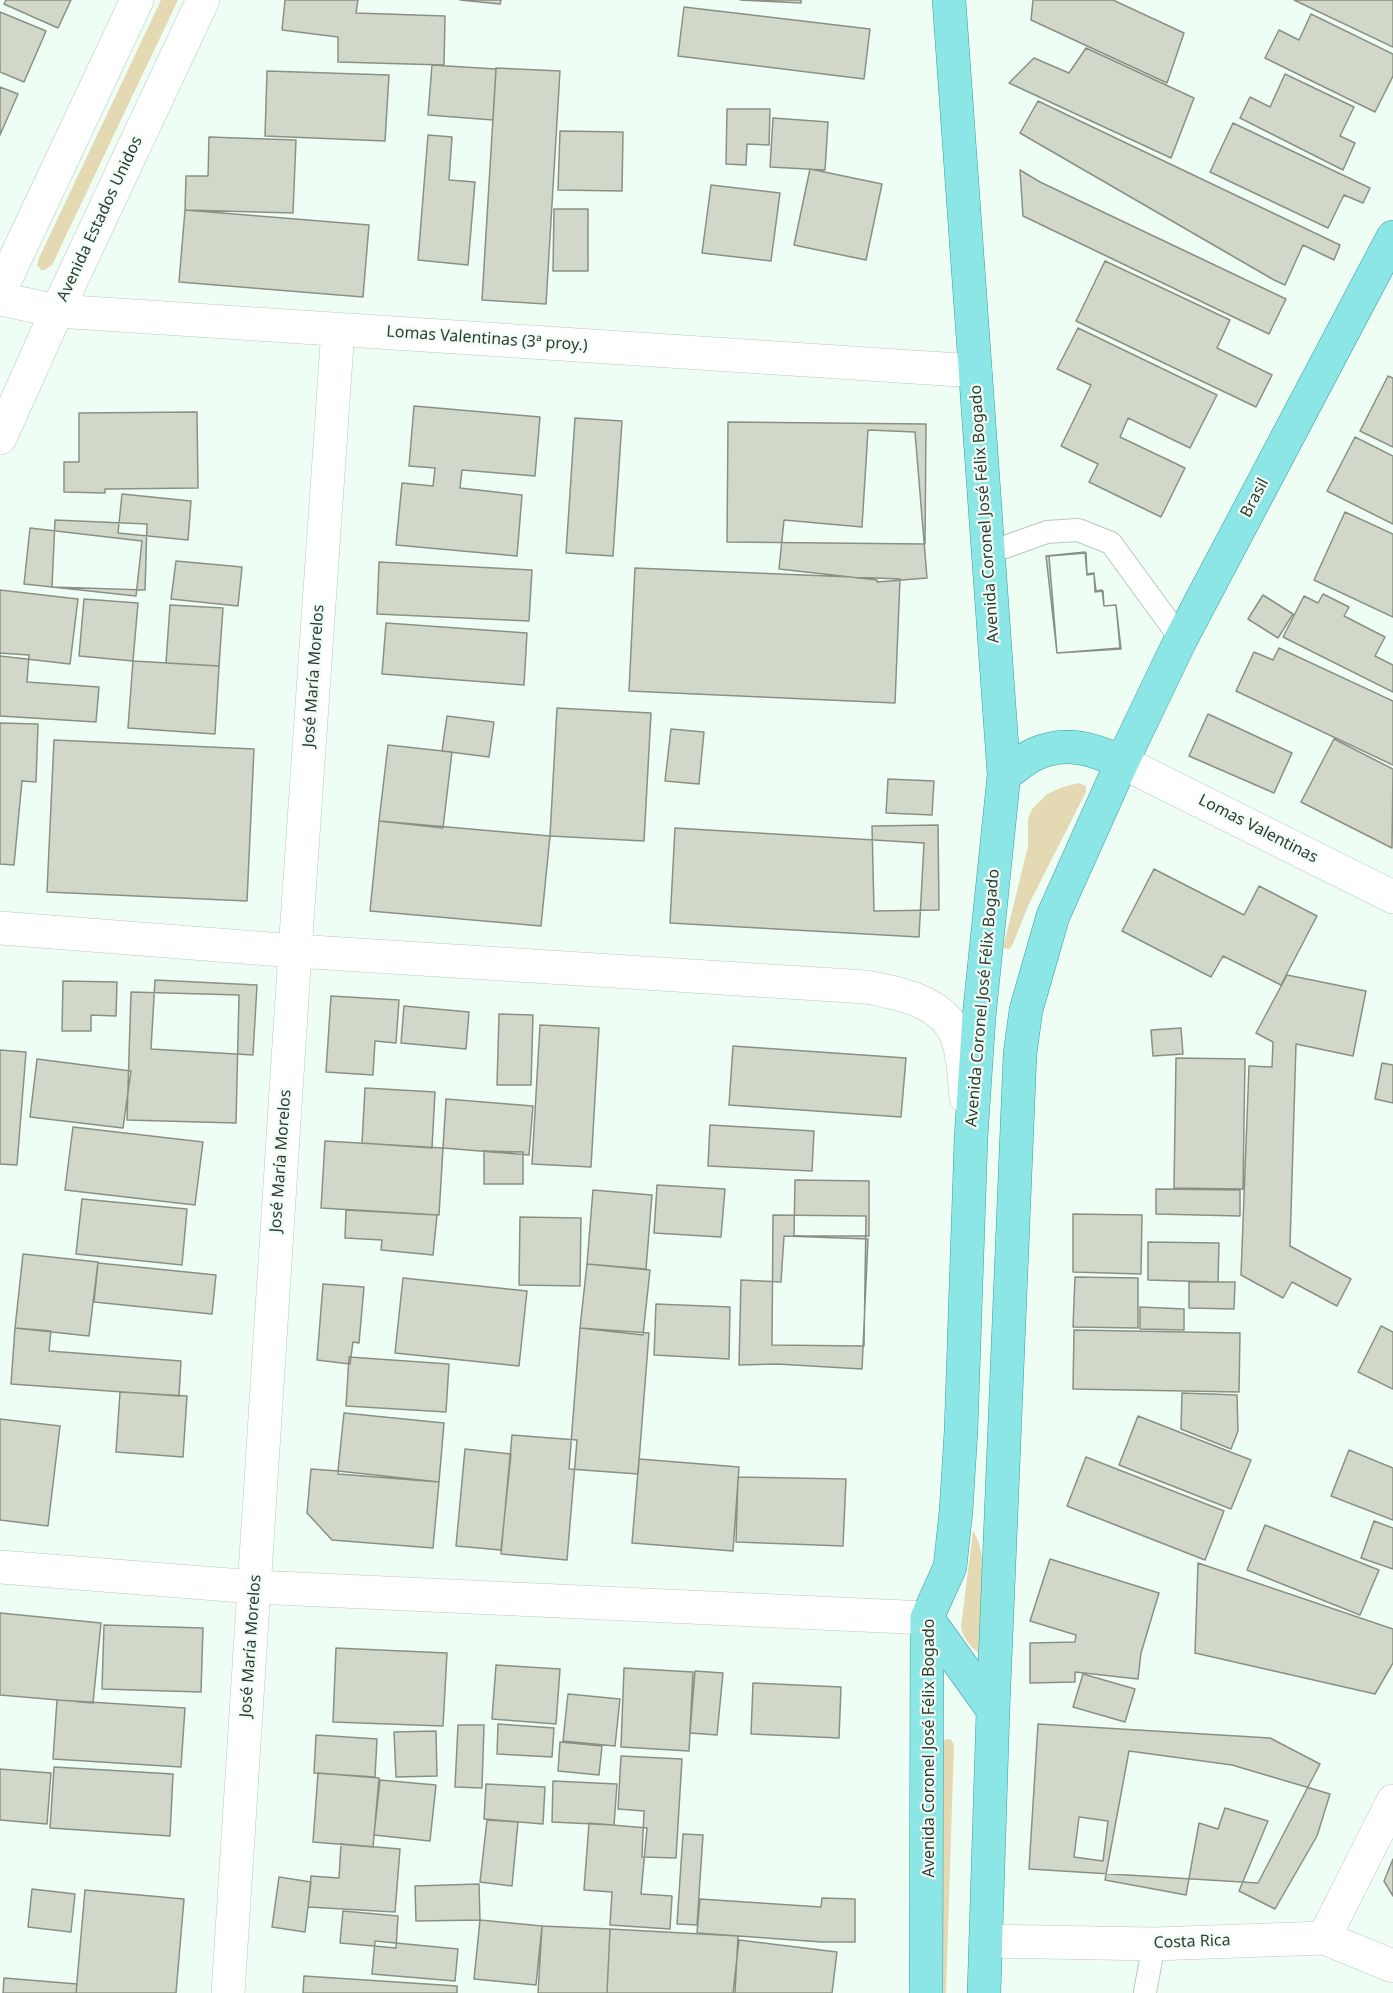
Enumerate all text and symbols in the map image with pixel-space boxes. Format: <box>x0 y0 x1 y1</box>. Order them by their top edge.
street label: Avenida Estados Unidos <box>53 133 147 305</box>
street label: Lomas Valentinas (3ª proy.) <box>386 322 588 356</box>
street label: Avenida Coronel José Félix Bogado <box>966 384 1004 644</box>
street label: Brasil <box>1237 475 1273 521</box>
street label: José María Morelos <box>299 604 329 748</box>
street label: Lomas Valentinas <box>1195 791 1321 867</box>
street label: Avenida Coronel José Félix Bogado <box>962 868 1004 1128</box>
street label: José María Morelos <box>266 1089 296 1233</box>
street label: José María Morelos <box>236 1574 266 1718</box>
street label: Avenida Coronel José Félix Bogado <box>919 1619 939 1877</box>
street label: Costa Rica <box>1153 1931 1231 1953</box>

